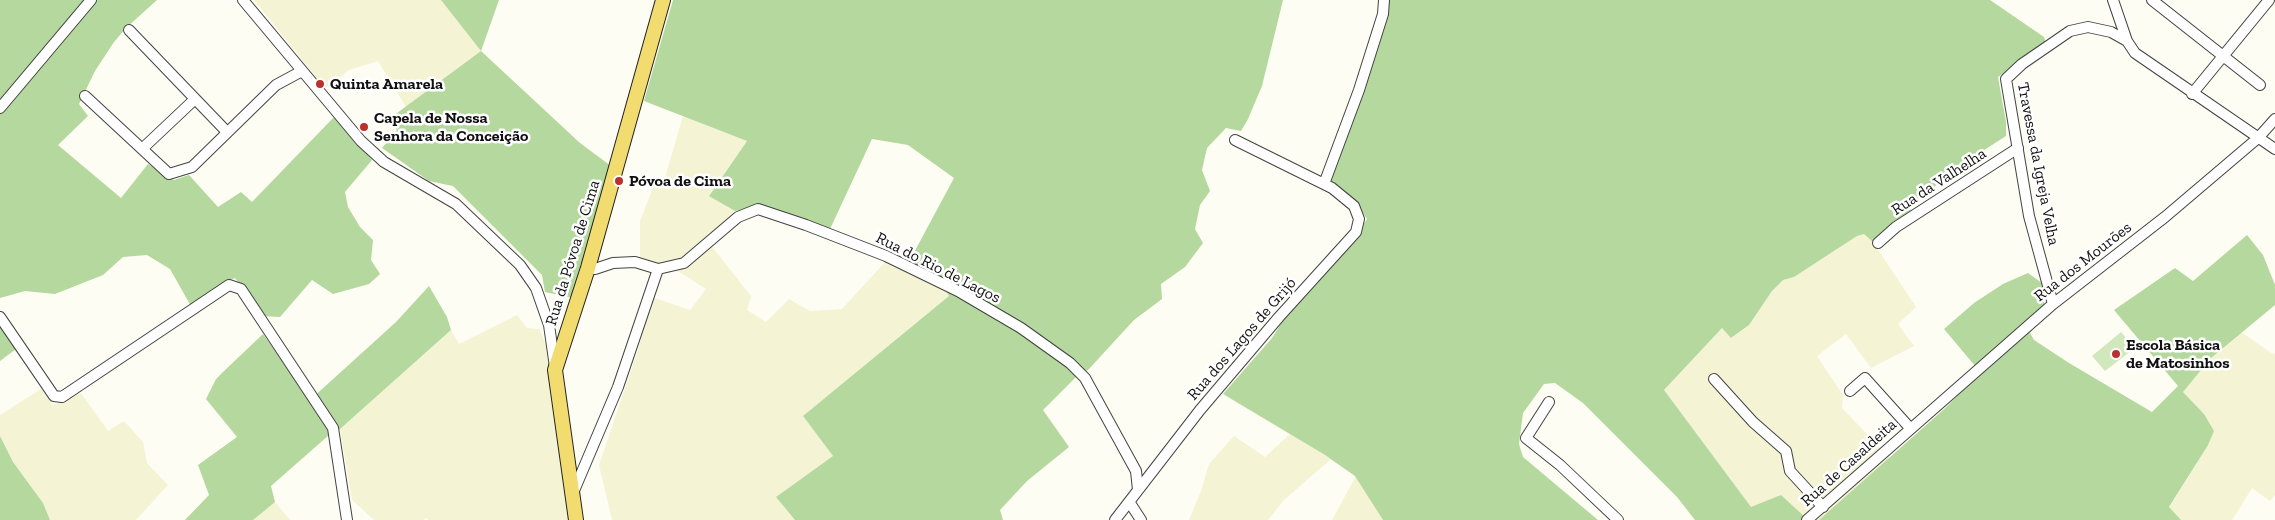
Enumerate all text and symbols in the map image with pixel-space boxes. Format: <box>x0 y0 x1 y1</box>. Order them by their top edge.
place label: Quinta Amarela <box>330 74 443 94</box>
marker: Quinta Amarela <box>314 78 326 90</box>
street label: Travessa da Igreja Velha <box>2013 81 2063 247</box>
place label: Capela de Nossa Senhora da Conceição <box>374 108 528 146</box>
marker: Capela de Nossa Senhora da Conceição <box>358 121 370 133</box>
street label: Rua da Valhelha <box>1888 144 1990 220</box>
place label: Póvoa de Cima <box>629 171 731 191</box>
marker: Póvoa de Cima <box>613 175 625 187</box>
street label: Rua da Póvoa de Cima <box>542 178 604 328</box>
street label: Rua dos Mourões <box>2031 218 2135 306</box>
street label: Rua do Rio de Lagos <box>872 228 1004 308</box>
street label: Rua dos Lagos de Grijó <box>1183 274 1301 404</box>
place label: Escola Básica de Matosinhos <box>2126 335 2230 373</box>
marker: Escola Básica de Matosinhos <box>2110 348 2122 360</box>
street label: Rua de Casaldeita <box>1797 415 1901 511</box>

